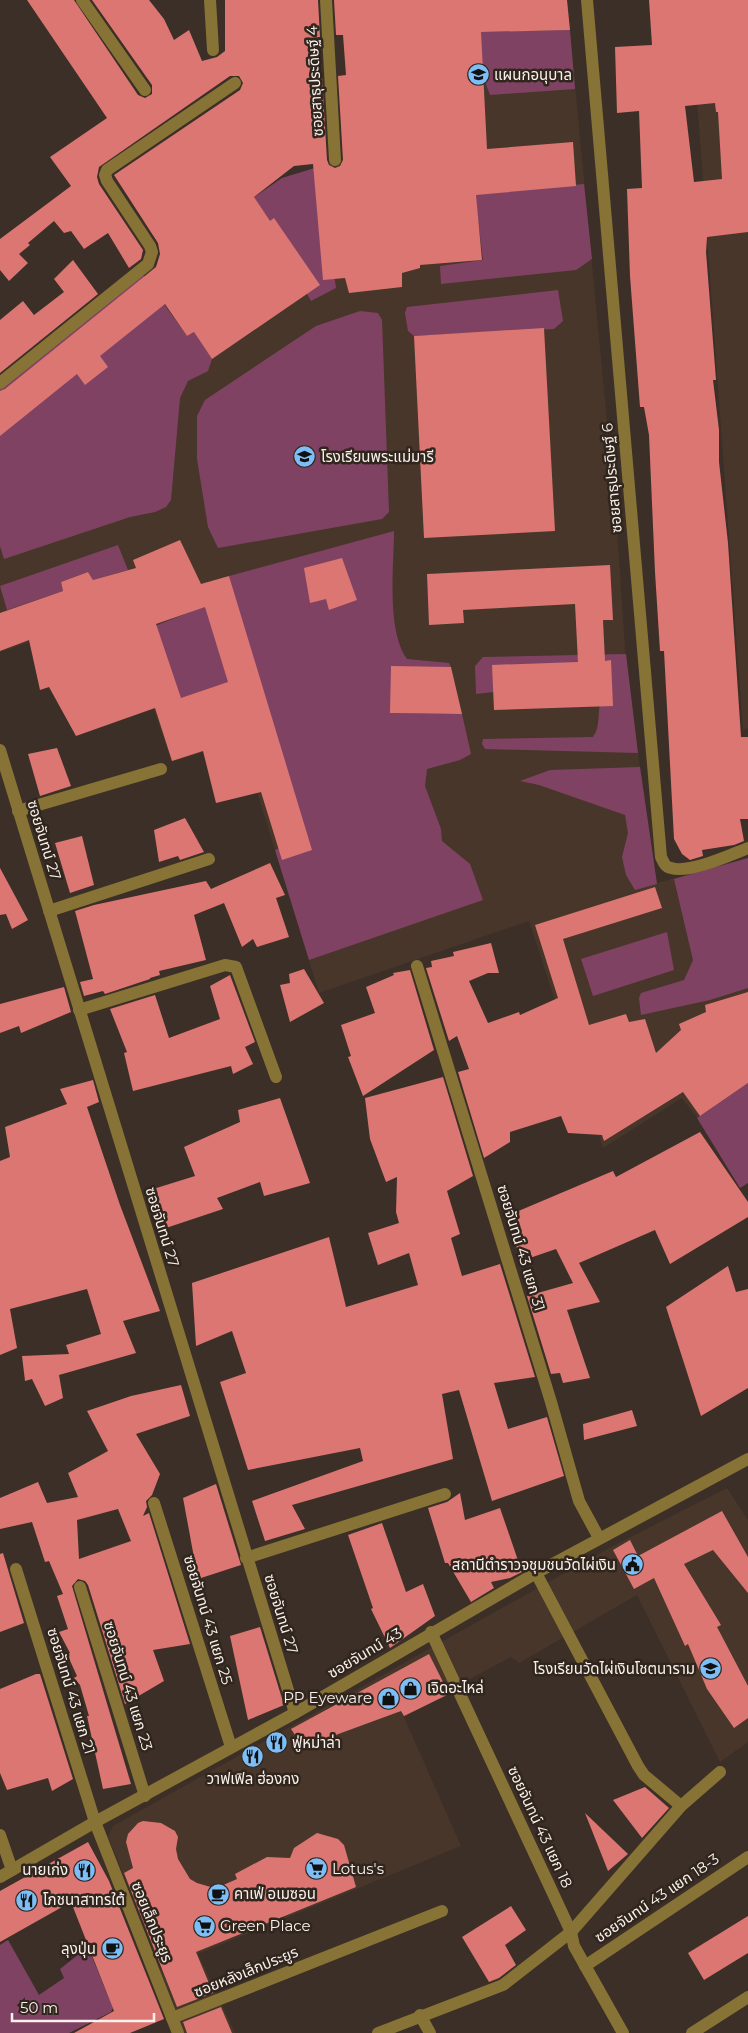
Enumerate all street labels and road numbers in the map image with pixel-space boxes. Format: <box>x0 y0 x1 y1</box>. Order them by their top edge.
street label: ซอยสาธุประดิษฐ์ 4 <box>302 25 327 137</box>
street label: ซอยสาธุประดิษฐ์ 6 <box>597 422 626 534</box>
street label: ซอยจันทน์ 27 <box>23 798 66 882</box>
street label: ซอยจันทน์ 43 แยก 31 <box>493 1182 550 1313</box>
street label: ซอยจันทน์ 27 <box>141 1185 184 1269</box>
street label: ซอยจันทน์ 43 แยก 25 <box>180 1553 237 1687</box>
street label: ซอยจันทน์ 27 <box>260 1572 303 1656</box>
street label: ซอยจันทน์ 43 แยก 23 <box>100 1619 157 1753</box>
street label: ซอยจันทน์ 43 <box>324 1623 405 1682</box>
street label: ซอยจันทน์ 43 แยก 21 <box>43 1625 100 1756</box>
street label: ซอยจันทน์ 43 แยก 18 <box>504 1763 577 1891</box>
street label: ซอยจันทน์ 43 แยก 18-3 <box>591 1849 723 1946</box>
street label: ซอยเล็กประยูร <box>128 1879 177 1965</box>
street label: ซอยหลังเล็กประยูร <box>191 1942 301 2001</box>

